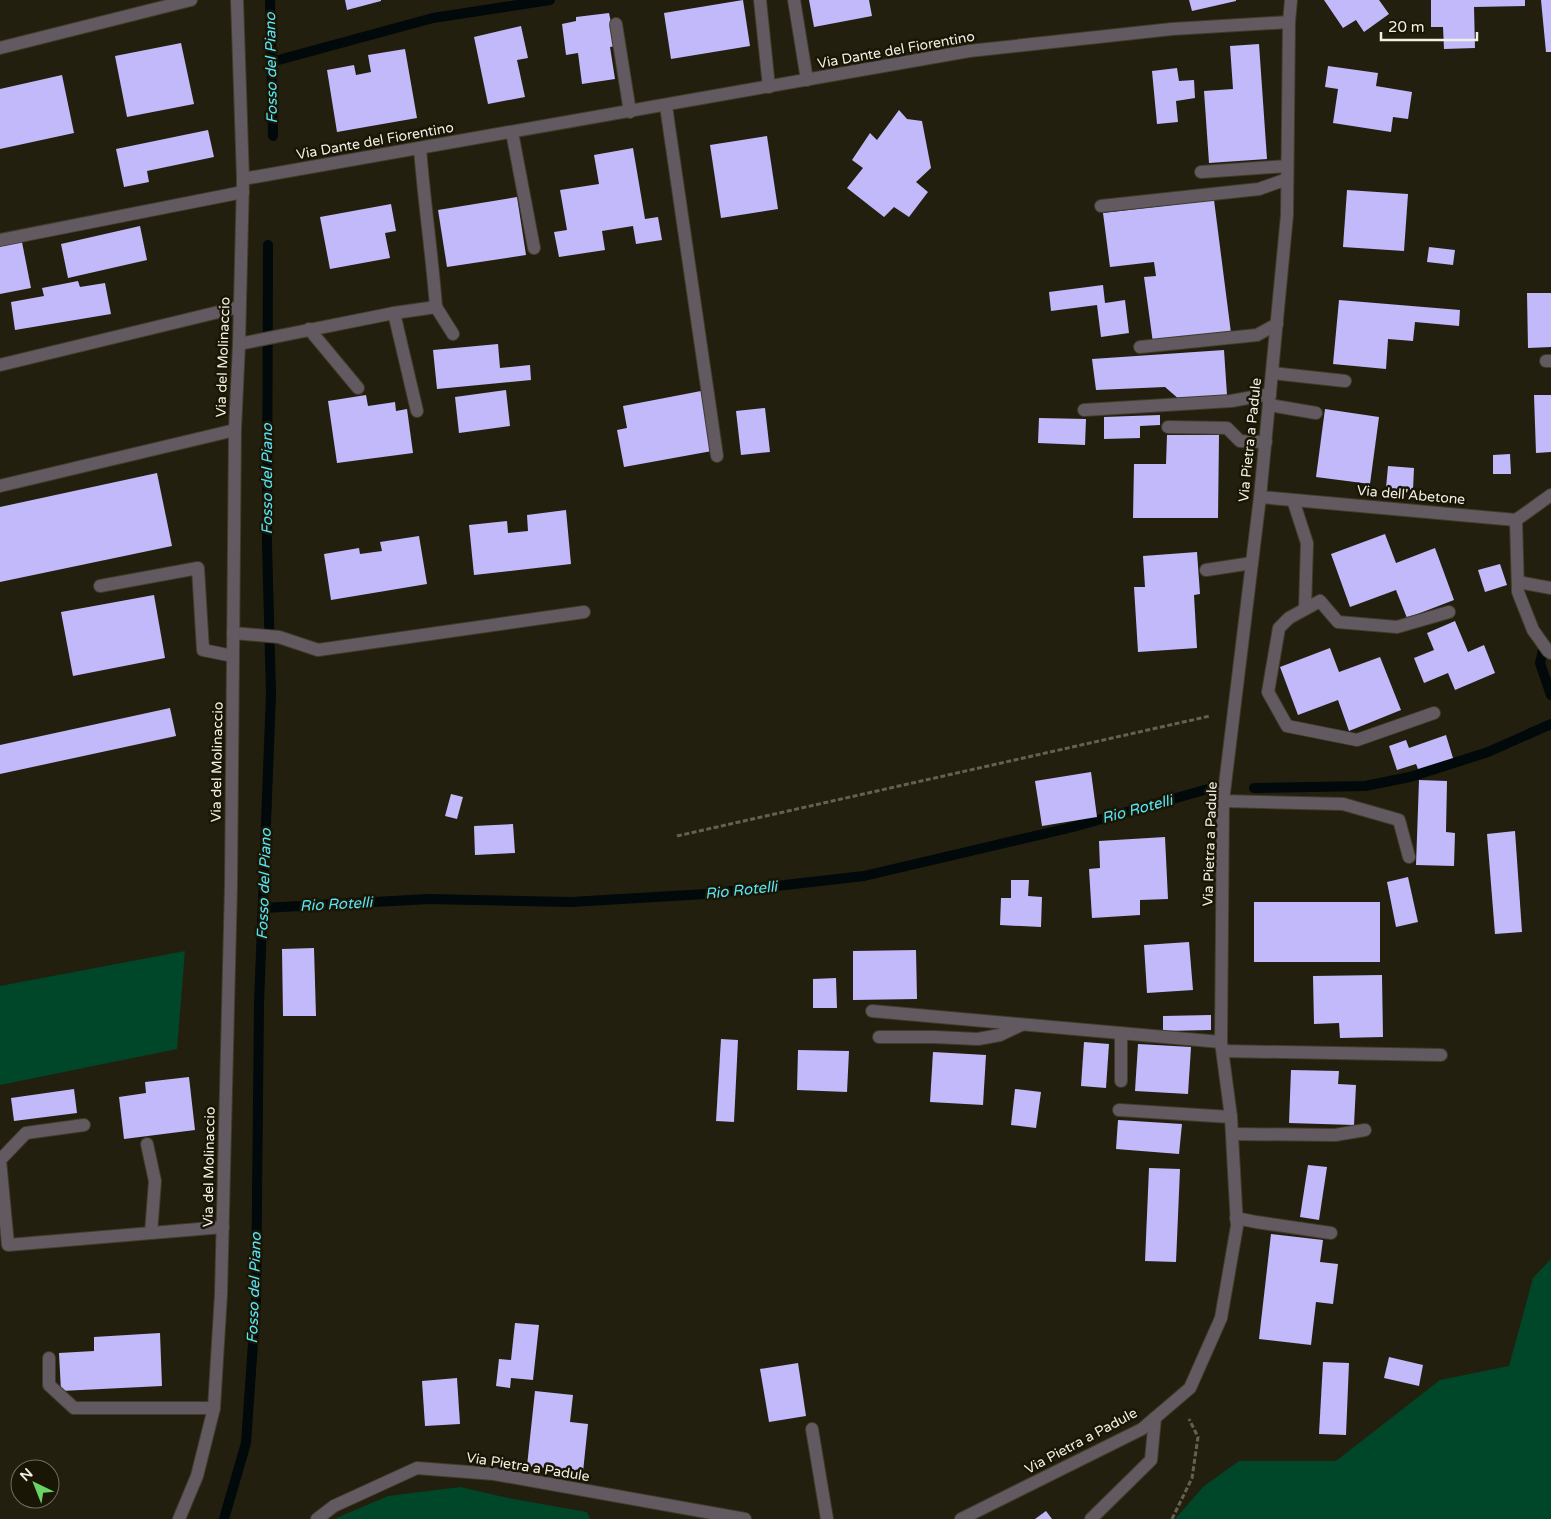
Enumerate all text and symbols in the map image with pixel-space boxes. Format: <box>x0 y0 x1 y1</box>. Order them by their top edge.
scale bar <box>1381 10 1477 42</box>
water label: Fosso del Piano <box>261 11 281 124</box>
text: 20 m <box>1388 18 1425 36</box>
street label: Via Dante del Fiorentino <box>816 28 976 72</box>
street label: Via Dante del Fiorentino <box>295 119 455 163</box>
street label: Via del Molinaccio <box>212 296 234 418</box>
street label: Via Pietra a Padule <box>1235 377 1265 503</box>
water label: Fosso del Piano <box>258 423 276 535</box>
street label: Via dell'Abetone <box>1356 482 1466 508</box>
street label: Via del Molinaccio <box>207 702 227 822</box>
street label: Via Pietra a Padule <box>1199 781 1221 907</box>
water label: Rio Rotelli <box>1100 790 1177 827</box>
water label: Fosso del Piano <box>253 827 275 940</box>
water label: Rio Rotelli <box>704 877 780 903</box>
water label: Rio Rotelli <box>299 893 375 915</box>
street label: Via del Molinaccio <box>199 1107 219 1227</box>
water label: Fosso del Piano <box>243 1231 265 1344</box>
street label: Via Pietra a Padule <box>1022 1404 1140 1478</box>
street label: Via Pietra a Padule <box>465 1449 591 1485</box>
north arrow <box>10 1459 60 1509</box>
text: N <box>17 1465 36 1485</box>

